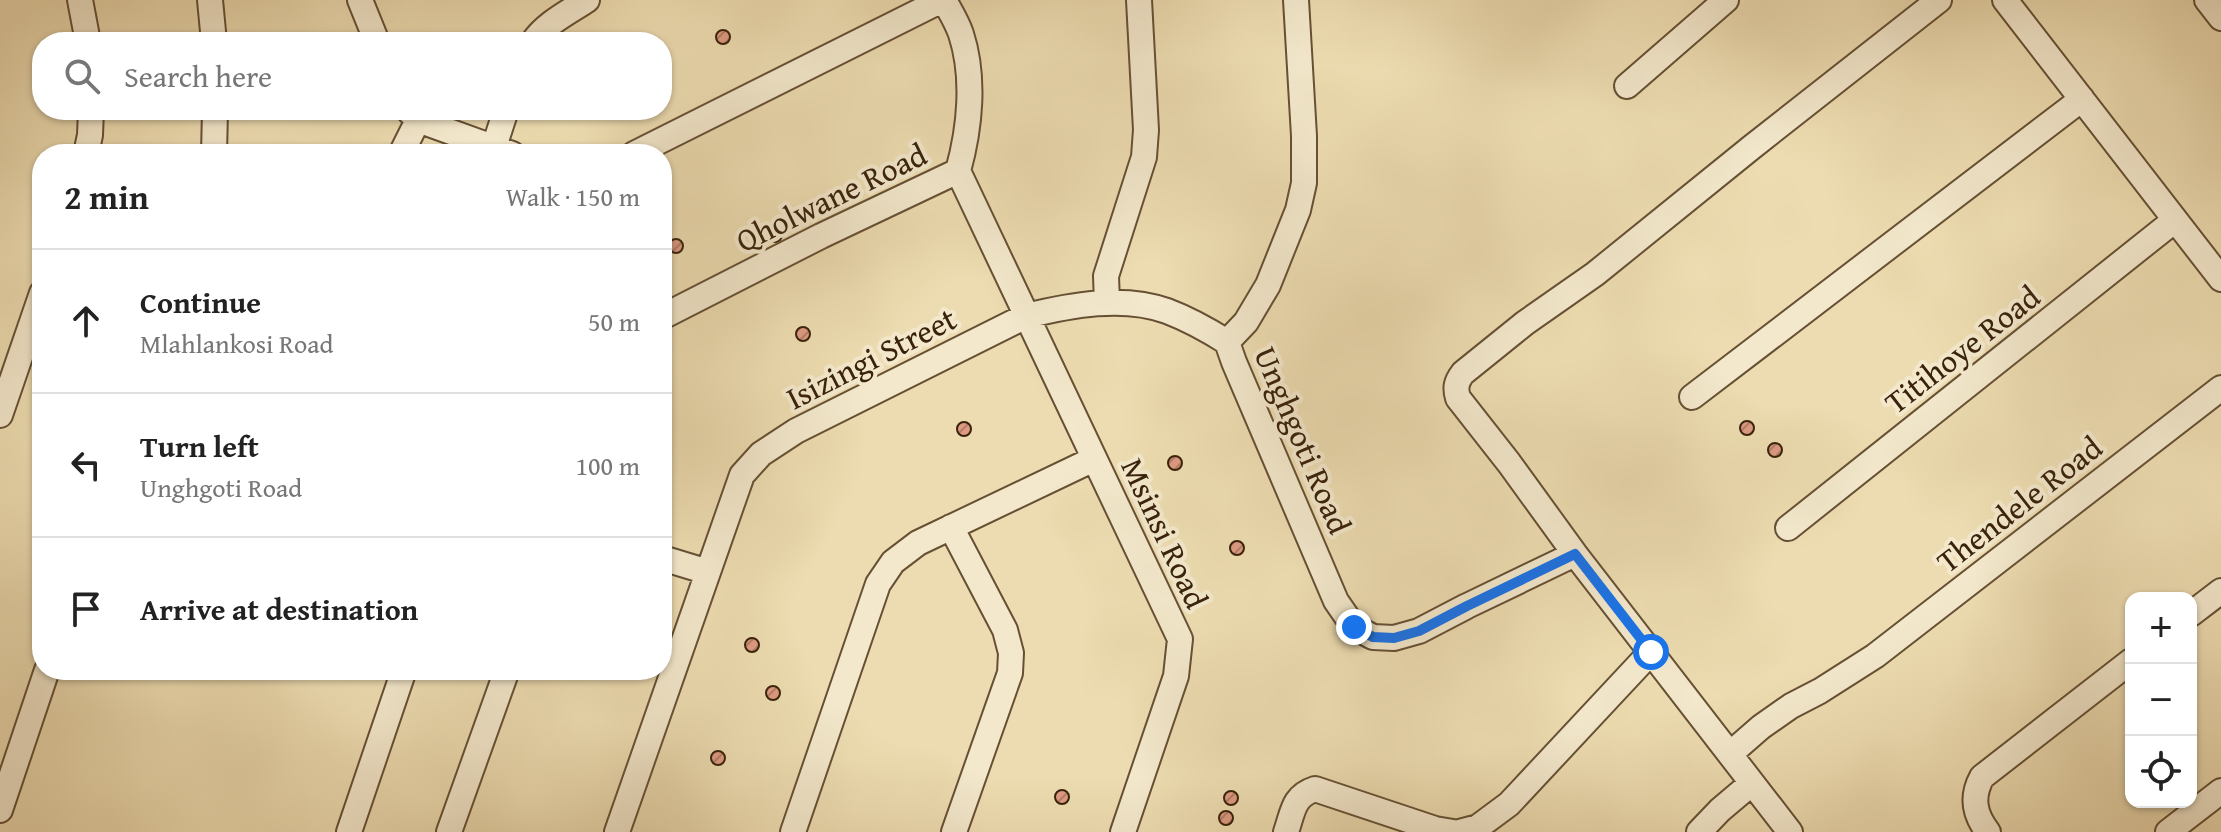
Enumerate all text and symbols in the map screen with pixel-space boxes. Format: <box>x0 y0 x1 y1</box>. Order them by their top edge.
search box <box>32 32 672 120</box>
icon: search <box>60 54 104 98</box>
text: Search here <box>124 54 272 98</box>
street label: Qholwane Road <box>728 130 934 264</box>
text: 2 min <box>64 172 149 221</box>
text: Walk · 150 m <box>506 177 640 216</box>
street label: Titihoye Road <box>1874 273 2050 425</box>
text: Continue <box>140 280 261 324</box>
street label: Isizingi Street <box>778 295 964 421</box>
icon: ahead <box>64 299 108 343</box>
text: 50 m <box>588 302 640 341</box>
text: Mlahlankosi Road <box>140 324 333 363</box>
street label: Unghgoti Road <box>1242 339 1364 541</box>
text: Turn left <box>140 424 259 468</box>
street label: Thendele Road <box>1926 424 2112 584</box>
icon: left <box>64 443 108 487</box>
text: 100 m <box>575 446 640 485</box>
street label: Msinsi Road <box>1110 450 1220 616</box>
text: Unghgoti Road <box>140 468 302 507</box>
icon: arrive <box>64 587 108 631</box>
text: Arrive at destination <box>140 587 418 631</box>
map controls <box>2125 592 2197 808</box>
button: + <box>2125 592 2197 664</box>
route end <box>1336 609 1372 645</box>
route start <box>1633 634 1669 670</box>
button: − <box>2125 664 2197 736</box>
button: locate <box>2125 736 2197 808</box>

